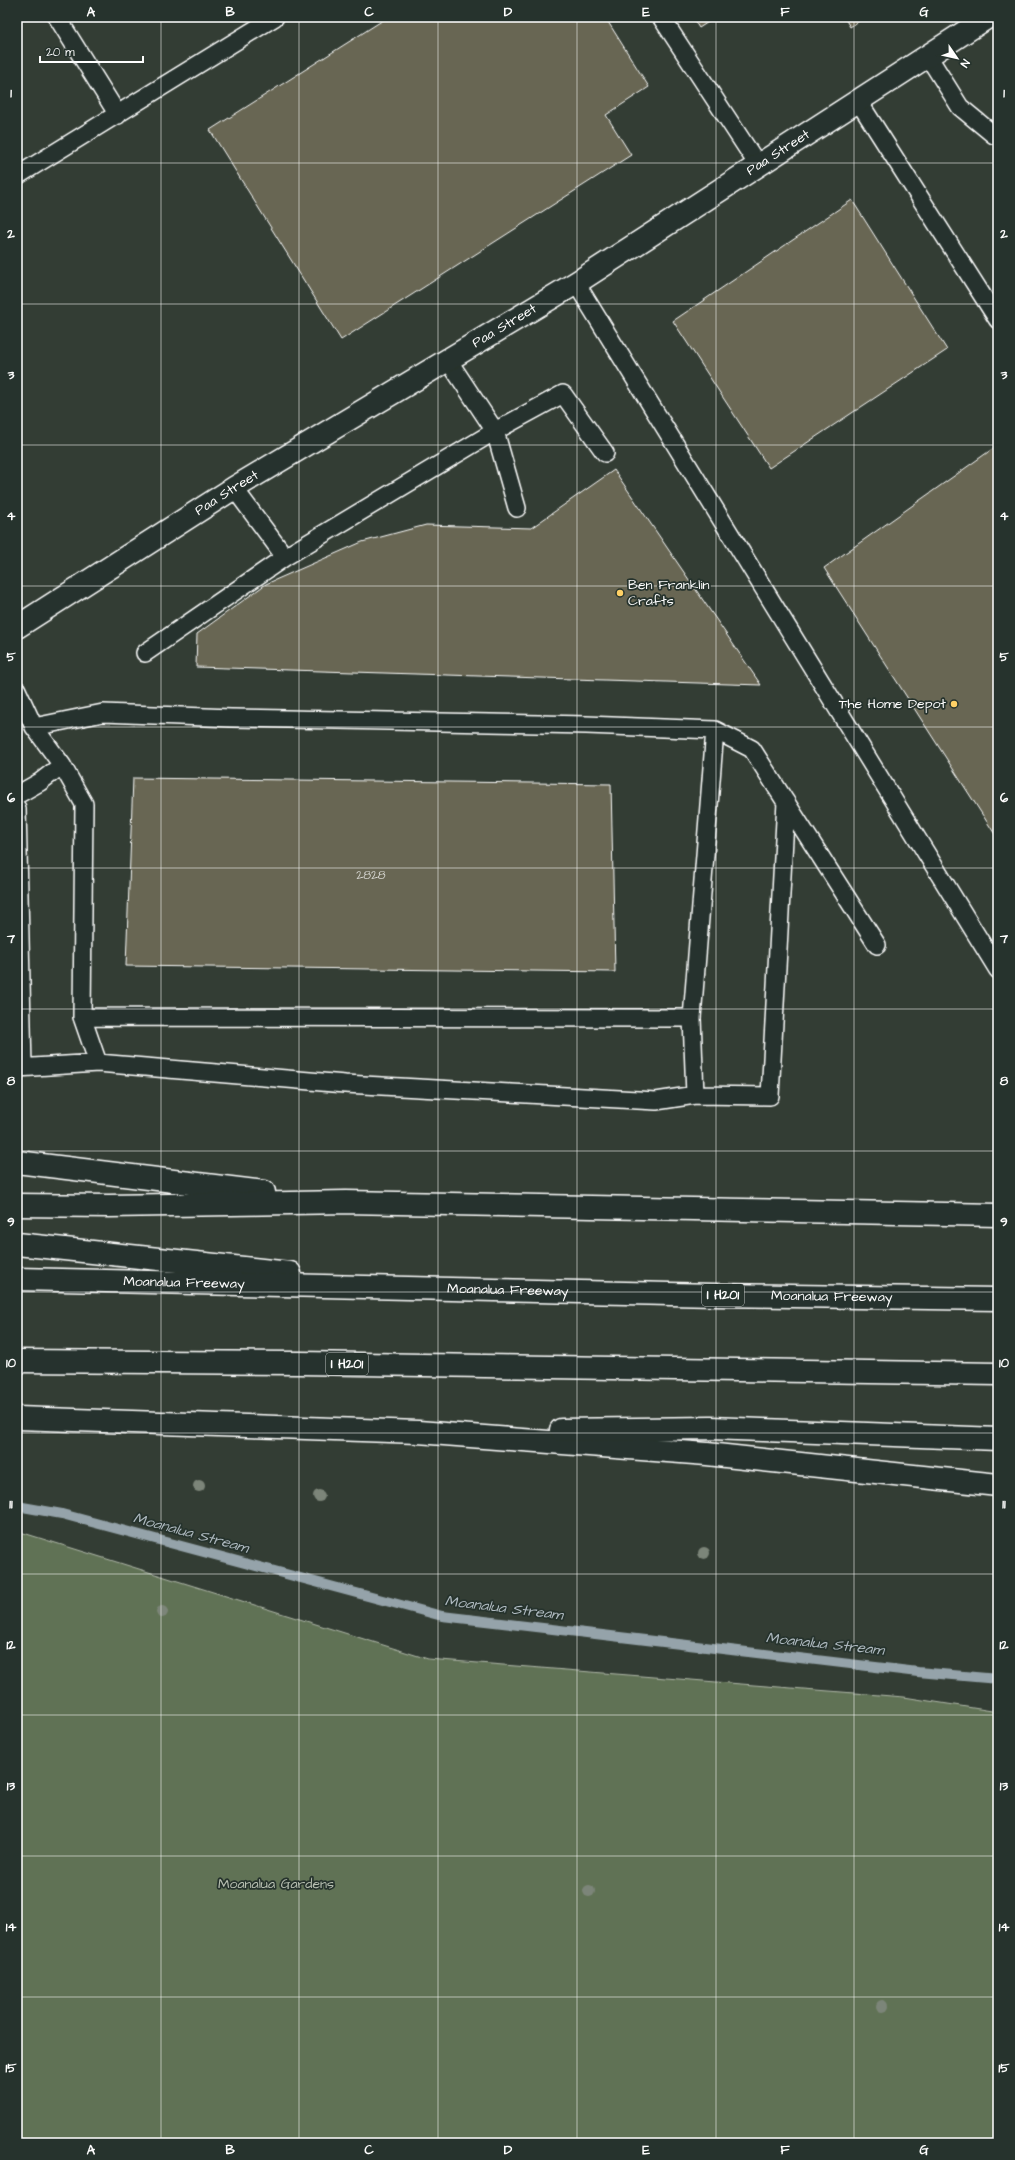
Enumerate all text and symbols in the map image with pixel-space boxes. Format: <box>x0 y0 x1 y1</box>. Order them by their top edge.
text: A <box>87 3 96 21</box>
text: B <box>225 3 235 21</box>
text: C <box>364 3 374 21</box>
text: D <box>504 3 513 21</box>
text: E <box>642 3 650 21</box>
text: F <box>780 3 790 21</box>
text: G <box>919 3 929 21</box>
scale bar <box>40 38 143 64</box>
north arrow <box>937 38 977 78</box>
text: 20 m <box>46 44 75 61</box>
text: N <box>957 56 973 70</box>
text: 1 <box>10 84 12 102</box>
text: 1 <box>1003 84 1005 102</box>
street label: Paa Street <box>742 124 814 180</box>
text: 2 <box>6 225 15 243</box>
text: 2 <box>999 225 1008 243</box>
street label: Paa Street <box>468 299 541 353</box>
text: 3 <box>7 366 15 384</box>
text: 3 <box>1000 366 1008 384</box>
street label: Paa Street <box>191 465 263 521</box>
text: 4 <box>7 507 16 525</box>
text: 4 <box>1000 507 1009 525</box>
place label: Ben Franklin Crafts <box>628 575 710 611</box>
marker: Ben Franklin Crafts <box>615 588 625 598</box>
text: 5 <box>6 648 16 666</box>
text: 5 <box>999 648 1009 666</box>
place label: The Home Depot <box>839 694 946 714</box>
marker: The Home Depot <box>949 699 959 709</box>
text: 6 <box>7 789 16 807</box>
text: 6 <box>1000 789 1009 807</box>
house number: 2828 <box>356 867 386 884</box>
text: 7 <box>6 930 16 948</box>
text: 7 <box>999 930 1009 948</box>
text: 8 <box>7 1072 16 1090</box>
text: 8 <box>1000 1072 1009 1090</box>
text: 9 <box>7 1213 15 1231</box>
text: 9 <box>1000 1213 1008 1231</box>
street label: Moanalua Freeway <box>123 1271 245 1294</box>
street label: Moanalua Freeway <box>447 1279 569 1302</box>
road number: I H201 <box>702 1284 744 1306</box>
street label: Moanalua Freeway <box>771 1286 893 1308</box>
road number: I H201 <box>326 1353 368 1375</box>
text: 10 <box>6 1354 17 1372</box>
text: 10 <box>999 1354 1010 1372</box>
text: 11 <box>9 1495 13 1513</box>
text: 11 <box>1002 1495 1006 1513</box>
water label: Moanalua Stream <box>131 1508 252 1559</box>
water label: Moanalua Stream <box>444 1590 565 1626</box>
water label: Moanalua Stream <box>765 1627 886 1661</box>
text: 12 <box>6 1636 16 1654</box>
text: 12 <box>999 1636 1009 1654</box>
text: 13 <box>7 1777 16 1795</box>
text: 13 <box>1000 1777 1009 1795</box>
park label: Moanalua Gardens <box>218 1874 334 1894</box>
text: 14 <box>6 1918 16 1936</box>
text: 14 <box>999 1918 1009 1936</box>
text: 15 <box>6 2059 17 2077</box>
text: 15 <box>999 2059 1010 2077</box>
text: A <box>87 2141 96 2159</box>
text: B <box>225 2141 235 2159</box>
text: C <box>364 2141 374 2159</box>
text: D <box>504 2141 513 2159</box>
text: E <box>642 2141 650 2159</box>
text: F <box>780 2141 790 2159</box>
text: G <box>919 2141 929 2159</box>

